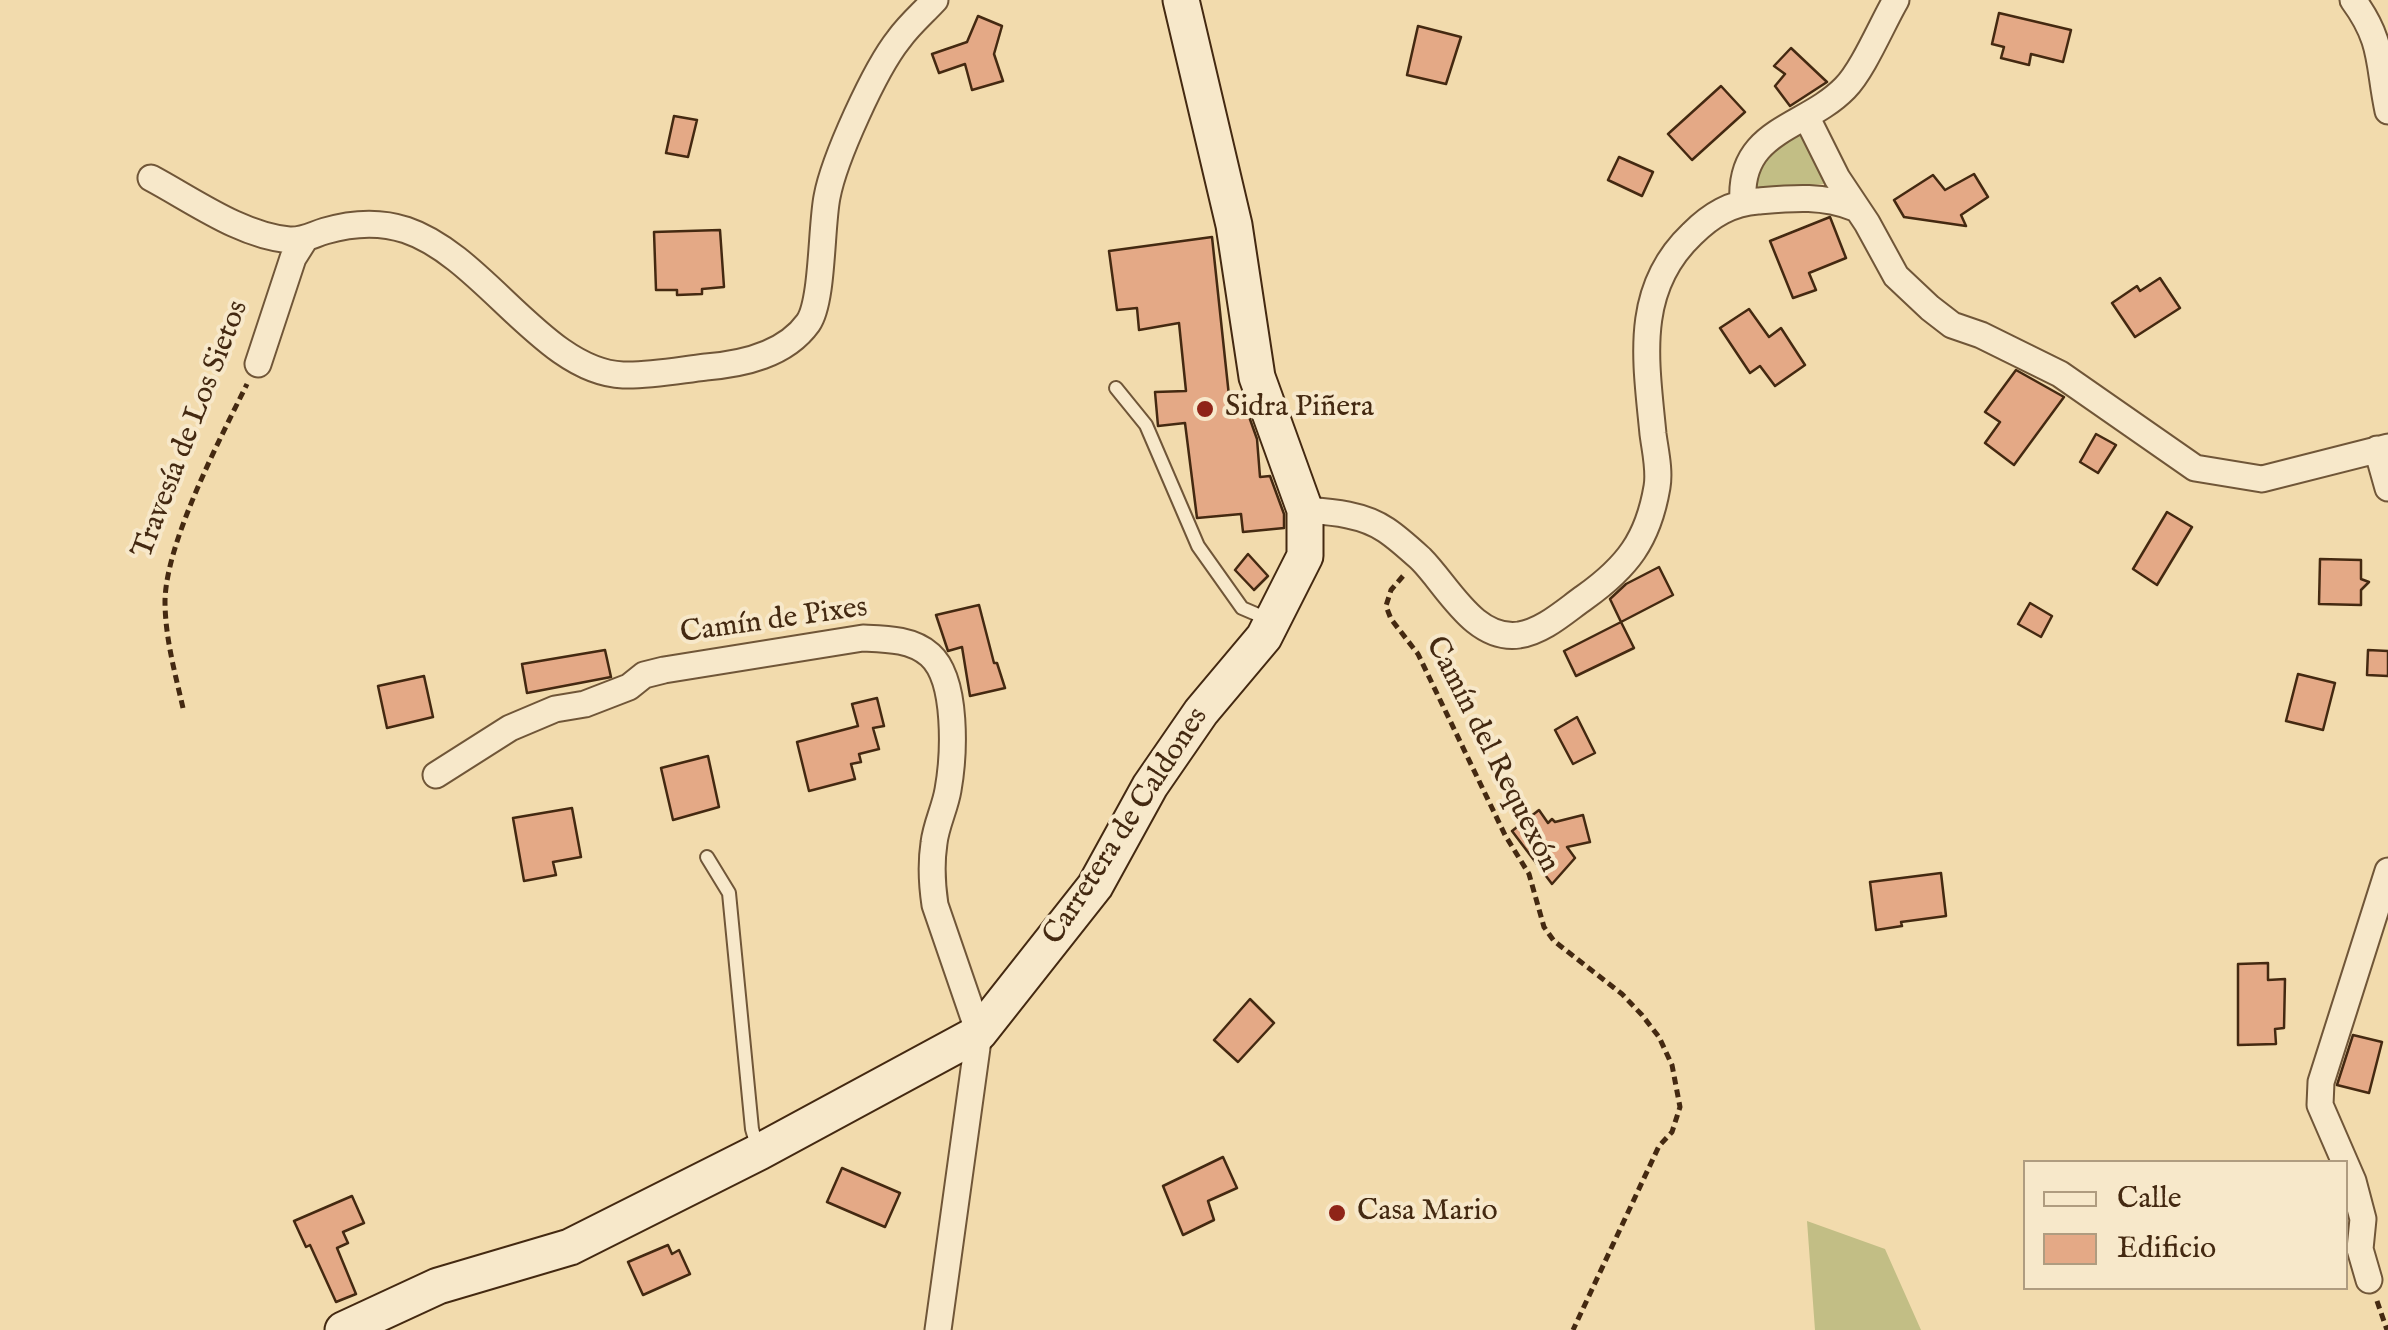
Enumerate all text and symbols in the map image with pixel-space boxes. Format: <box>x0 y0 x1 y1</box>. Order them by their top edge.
street label: Travesía de Los Sietos <box>126 296 258 564</box>
place label: Sidra Piñera <box>1225 391 1374 427</box>
marker: Sidra Piñera <box>1194 398 1216 420</box>
street label: Camín de Pixes <box>678 591 870 653</box>
street label: Camín del Requexón <box>1416 631 1566 879</box>
street label: Carretera de Caldones <box>1037 701 1217 953</box>
legend <box>2023 1160 2348 1290</box>
text: Calle <box>2117 1180 2181 1218</box>
place label: Casa Mario <box>1357 1195 1498 1231</box>
marker: Casa Mario <box>1326 1202 1348 1224</box>
text: Edificio <box>2117 1230 2216 1268</box>

